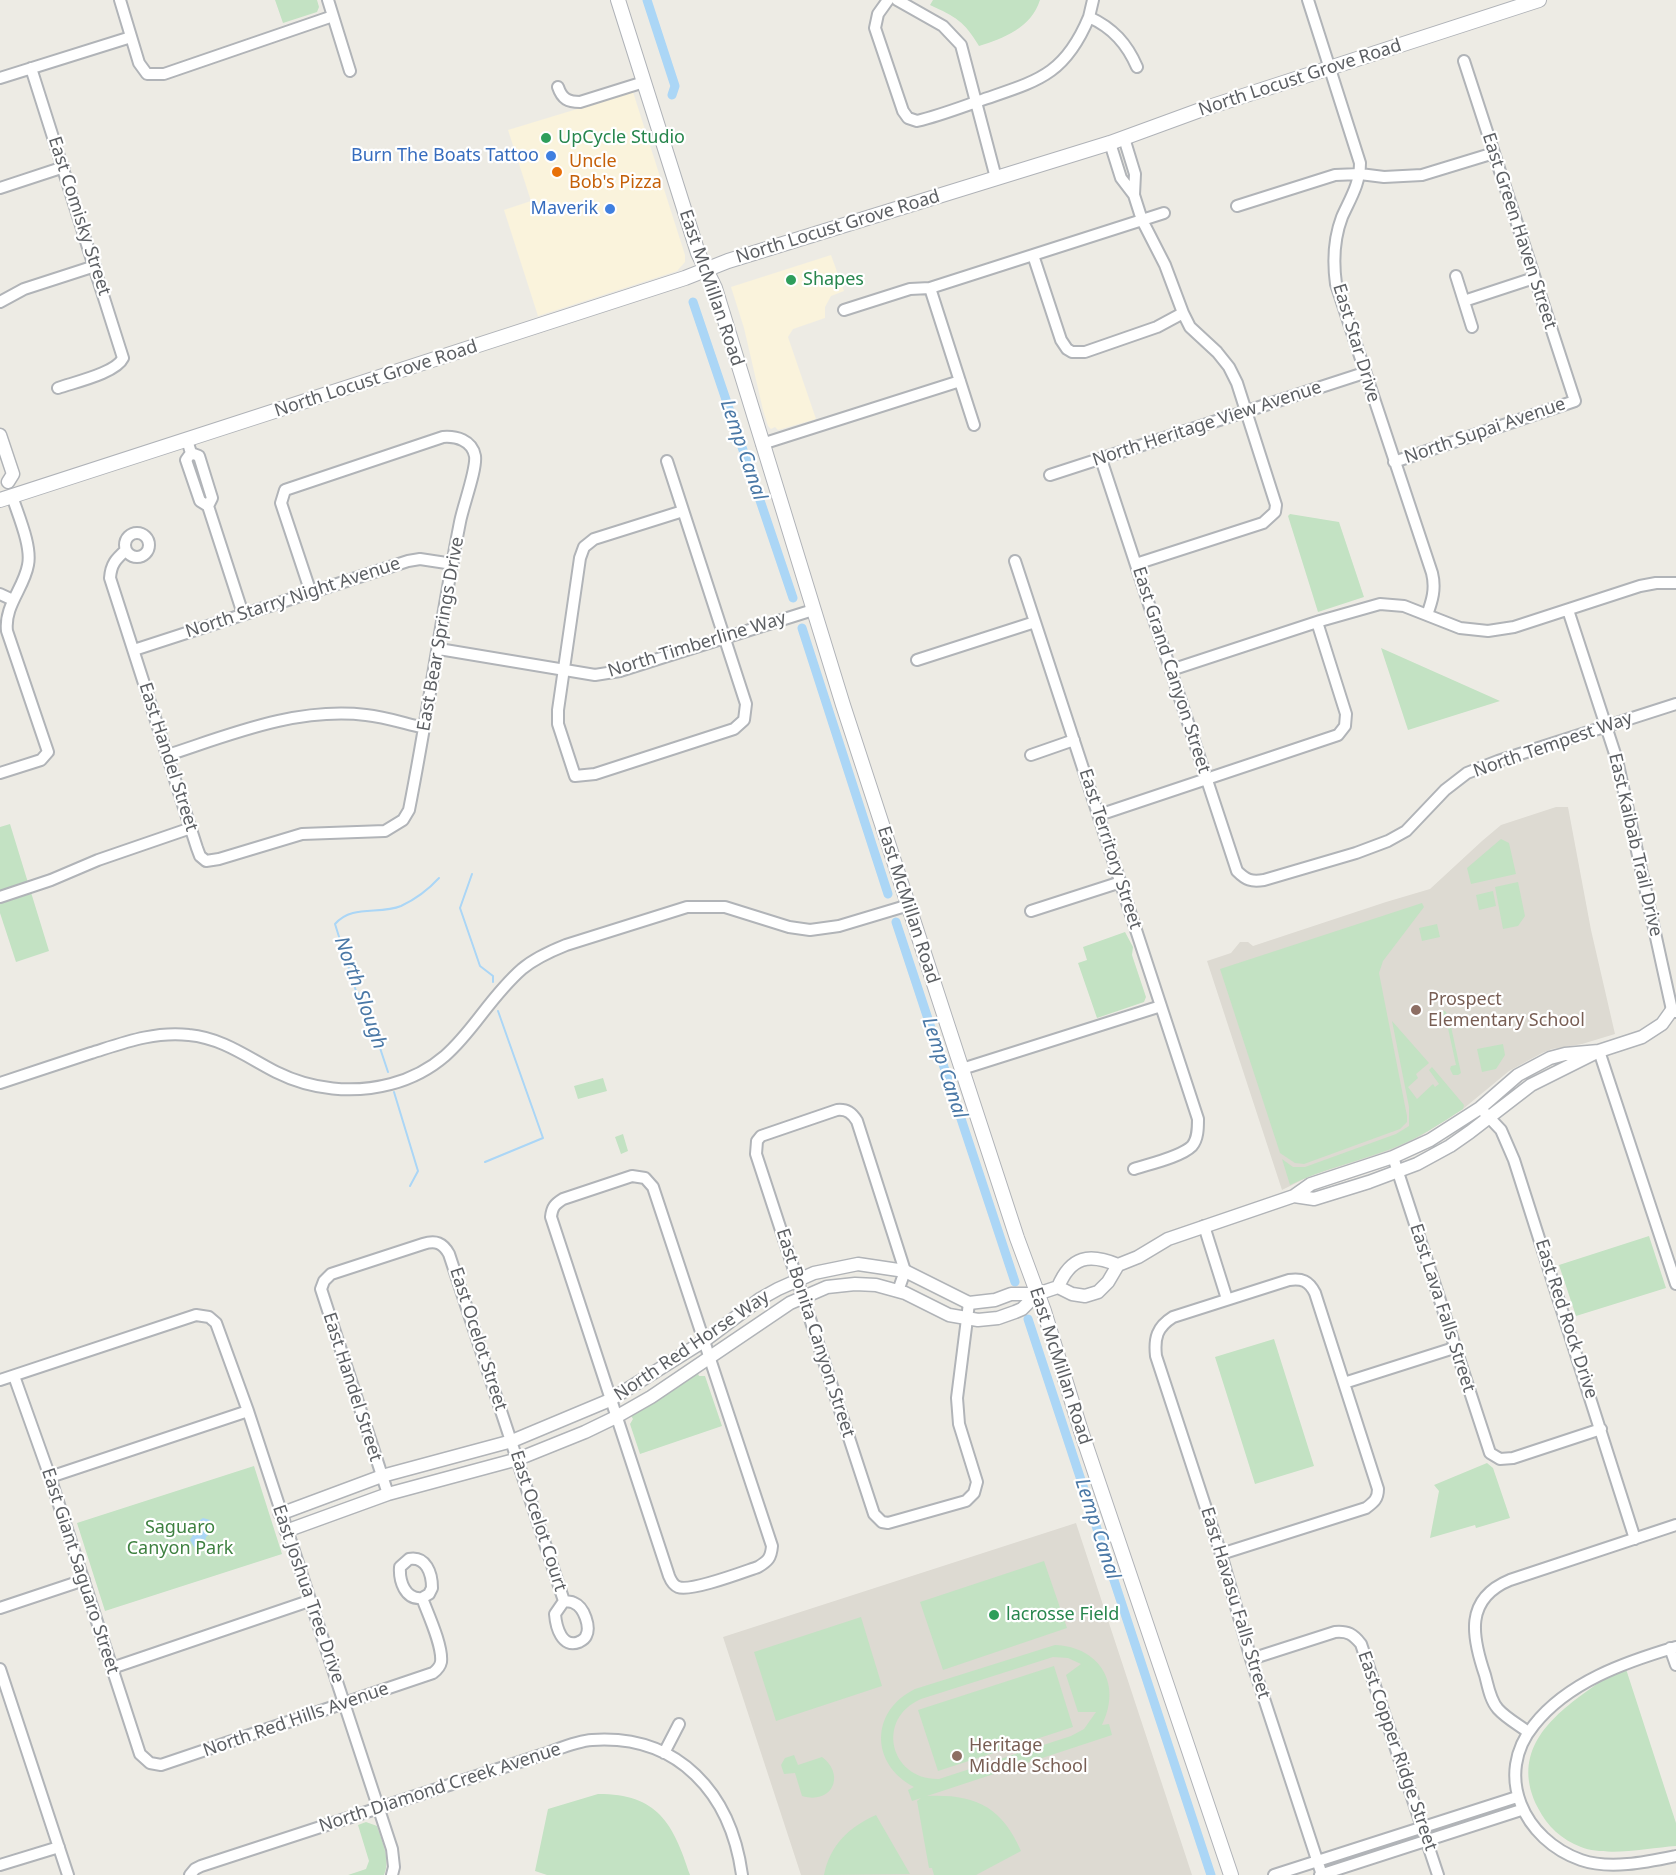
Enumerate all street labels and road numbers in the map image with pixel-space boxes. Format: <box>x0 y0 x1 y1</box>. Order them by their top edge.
street label: North Locust Grove Road <box>1196 35 1404 121</box>
street label: East Green Haven Street <box>1477 130 1561 332</box>
street label: East Comisky Street <box>43 134 115 298</box>
street label: North Locust Grove Road <box>733 186 943 268</box>
street label: East McMillan Road <box>674 207 748 369</box>
street label: East Star Drive <box>1328 281 1384 405</box>
street label: North Locust Grove Road <box>272 336 480 422</box>
street label: North Heritage View Avenue <box>1090 377 1324 471</box>
street label: North Supai Avenue <box>1402 393 1568 469</box>
street label: East Bear Springs Drive <box>413 535 469 733</box>
street label: North Starry Night Avenue <box>183 553 403 643</box>
street label: East Grand Canyon Street <box>1127 564 1215 776</box>
street label: North Timberline Way <box>605 608 789 682</box>
street label: East Handel Street <box>134 680 202 834</box>
street label: North Tempest Way <box>1471 708 1635 782</box>
street label: East Kaibab Trail Drive <box>1603 751 1667 939</box>
street label: East Territory Street <box>1074 766 1146 932</box>
street label: East McMillan Road <box>872 824 944 986</box>
street label: East Lava Falls Street <box>1405 1221 1479 1395</box>
street label: East Bonita Canyon Street <box>771 1226 859 1440</box>
street label: East Red Rock Drive <box>1530 1236 1602 1402</box>
street label: East Ocelot Street <box>445 1264 511 1414</box>
street label: East McMillan Road <box>1024 1285 1096 1447</box>
street label: North Red Horse Way <box>610 1286 774 1406</box>
street label: East Handel Street <box>318 1310 386 1464</box>
street label: East Ocelot Court <box>505 1448 571 1594</box>
street label: East Giant Saguaro Street <box>36 1465 124 1677</box>
street label: East Joshua Tree Drive <box>267 1502 349 1686</box>
street label: East Havasu Falls Street <box>1196 1505 1274 1701</box>
street label: East Copper Ridge Street <box>1353 1648 1441 1854</box>
street label: North Red Hills Avenue <box>200 1678 392 1762</box>
street label: North Diamond Creek Avenue <box>316 1739 564 1837</box>

